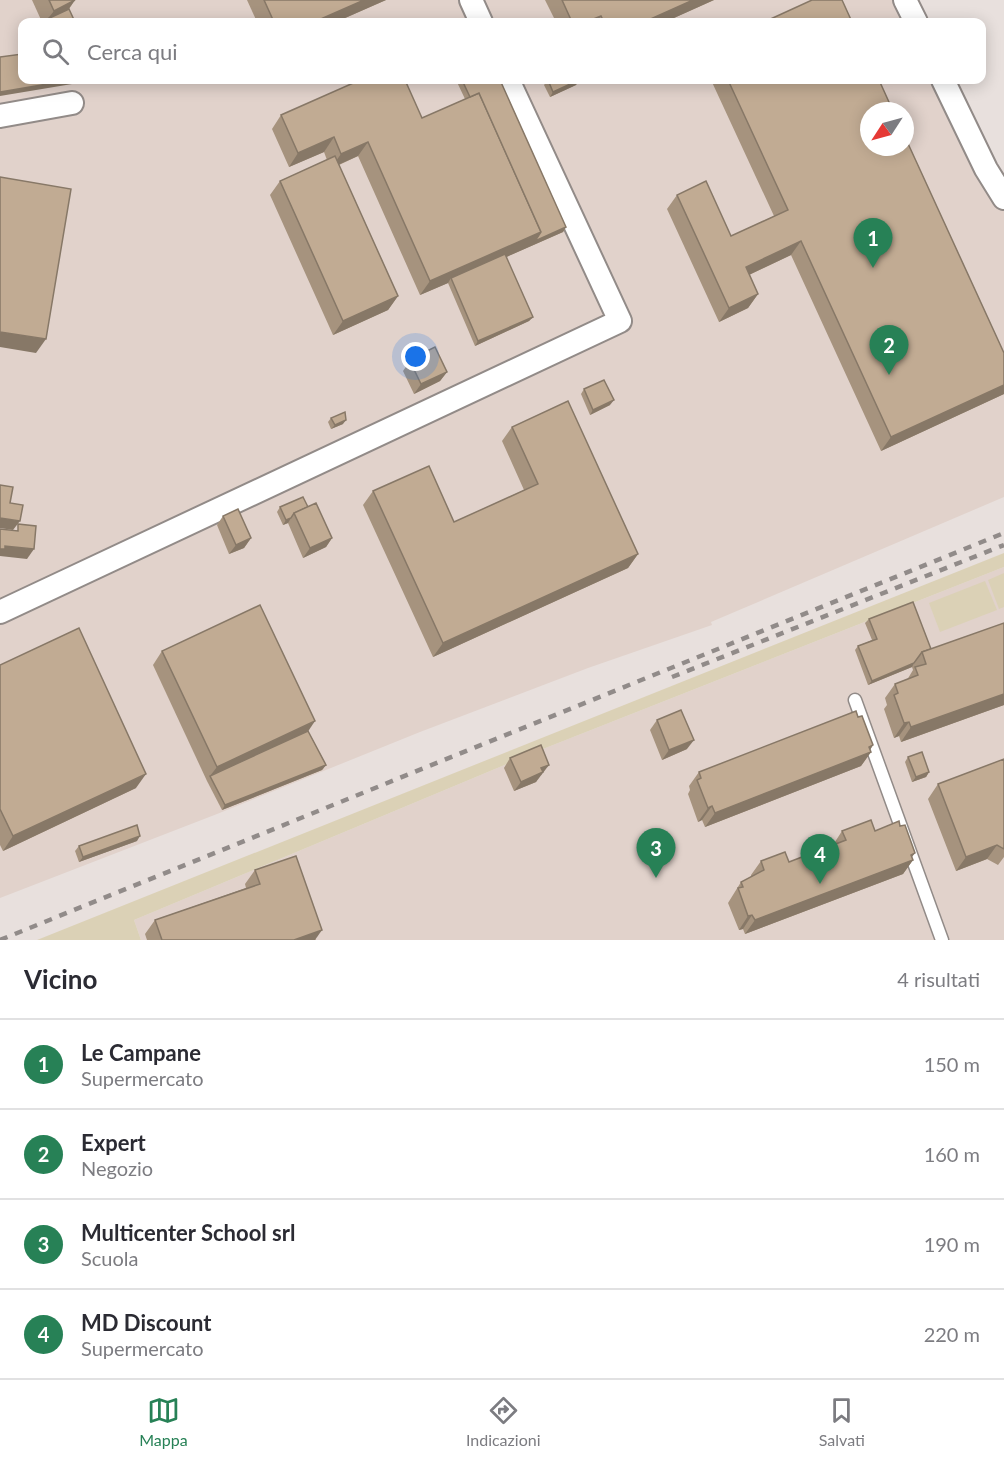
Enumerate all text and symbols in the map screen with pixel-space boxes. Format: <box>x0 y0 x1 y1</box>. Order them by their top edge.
search box <box>18 18 986 84</box>
icon: search <box>39 35 72 68</box>
text: Cerca qui <box>87 38 178 65</box>
north arrow <box>860 102 914 156</box>
pin: 1 <box>854 218 892 268</box>
pin: 2 <box>870 326 908 375</box>
your location <box>401 342 430 371</box>
pin: 3 <box>636 828 676 878</box>
pin: 4 <box>800 834 840 884</box>
text: Vicino <box>24 963 97 995</box>
text: 4 risultati <box>897 967 980 991</box>
text: Le Campane <box>81 1039 201 1066</box>
text: 1 <box>38 1052 49 1076</box>
text: 150 m <box>924 1052 980 1076</box>
text: Supermercato <box>81 1066 204 1090</box>
text: Expert <box>81 1129 146 1156</box>
text: 2 <box>38 1142 49 1166</box>
text: 160 m <box>924 1142 980 1166</box>
text: Negozio <box>81 1156 153 1180</box>
text: Multicenter School srl <box>81 1219 295 1246</box>
text: 3 <box>38 1232 49 1256</box>
text: 190 m <box>924 1232 980 1256</box>
text: Scuola <box>81 1246 139 1270</box>
text: MD Discount <box>81 1309 212 1336</box>
text: 4 <box>38 1322 49 1346</box>
text: 220 m <box>924 1322 980 1346</box>
text: Supermercato <box>81 1336 204 1360</box>
tab: Mappa <box>139 1394 188 1449</box>
tab: Indicazioni <box>466 1394 540 1449</box>
tab: Salvati <box>819 1394 865 1449</box>

